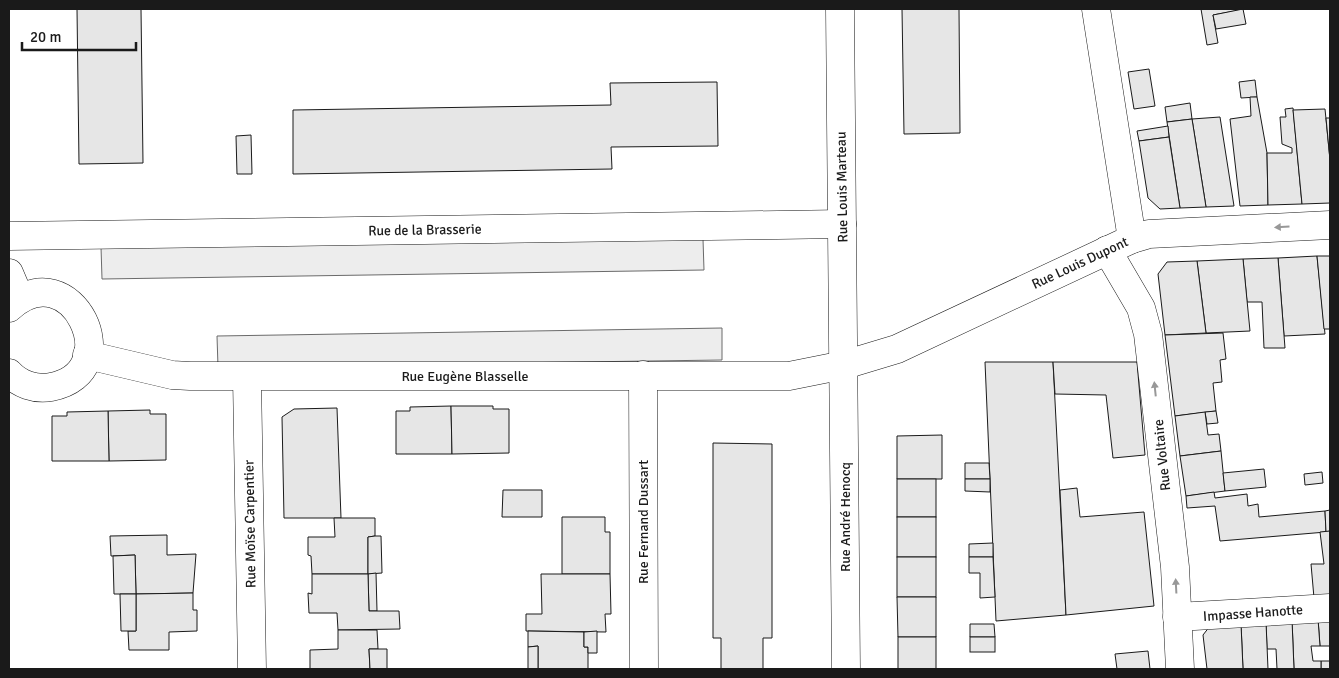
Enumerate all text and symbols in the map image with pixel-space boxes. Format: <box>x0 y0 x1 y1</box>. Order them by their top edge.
scale bar <box>22 20 136 52</box>
text: 20 m <box>30 28 61 46</box>
street label: Rue Louis Marteau <box>833 131 851 243</box>
street label: Rue de la Brasserie <box>368 221 482 239</box>
one-way arrow <box>1273 224 1289 232</box>
street label: Rue Louis Dupont <box>1029 233 1131 293</box>
street label: Rue Eugène Blasselle <box>401 368 529 385</box>
one-way arrow <box>1151 381 1159 397</box>
street label: Rue Voltaire <box>1150 418 1174 492</box>
street label: Rue Moïse Carpentier <box>240 459 260 588</box>
street label: Rue Fernand Dussart <box>635 460 652 584</box>
street label: Rue André Henocq <box>837 462 854 572</box>
one-way arrow <box>1171 577 1179 593</box>
street label: Impasse Hanotte <box>1202 601 1304 625</box>

